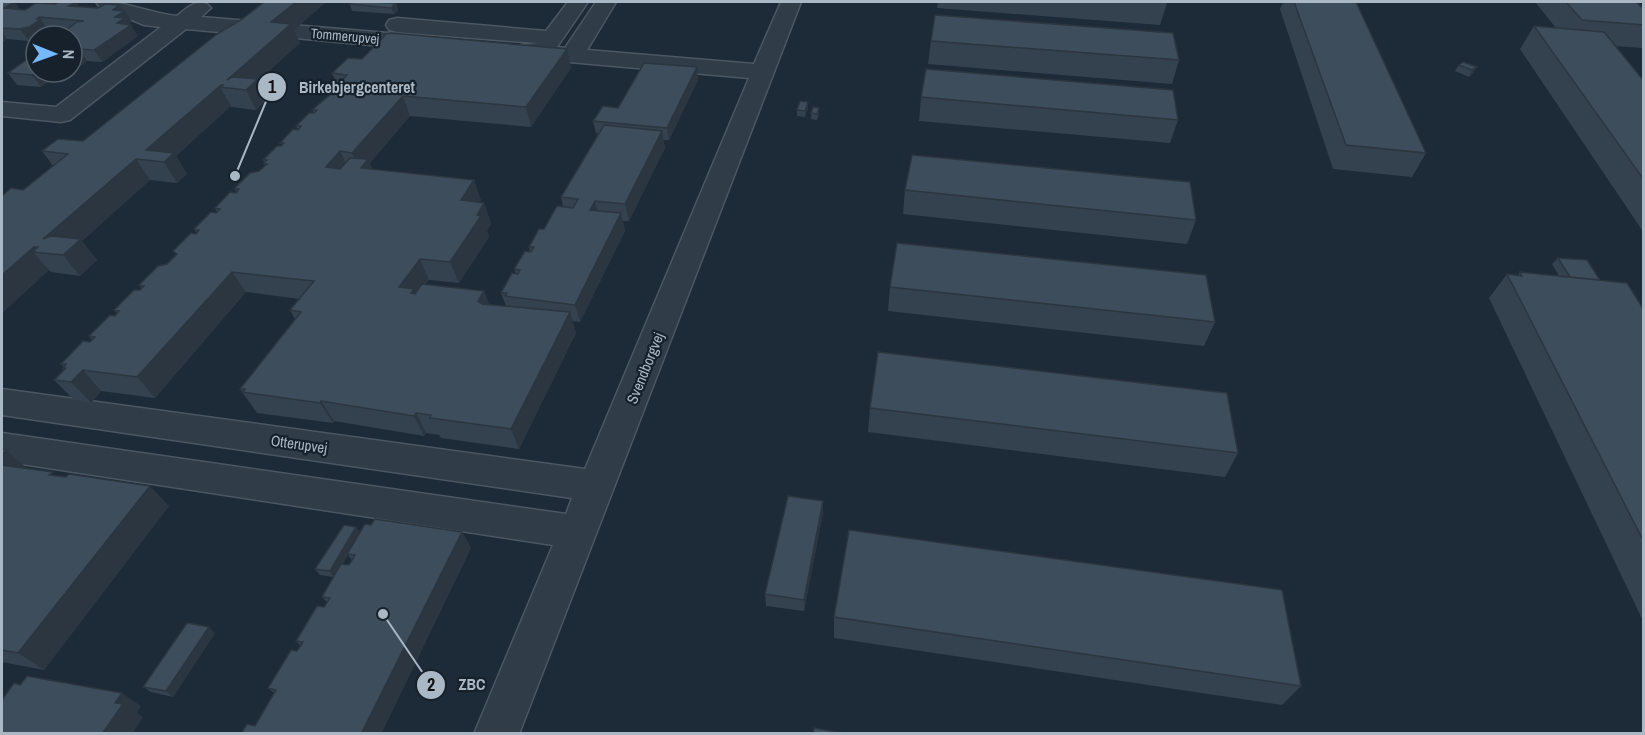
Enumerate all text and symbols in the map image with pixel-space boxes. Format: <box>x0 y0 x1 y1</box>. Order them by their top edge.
north arrow <box>24 24 84 84</box>
street label: Tommerupvej <box>310 24 380 48</box>
text: N <box>58 49 80 59</box>
callout: Birkebjergcenteret <box>257 70 427 104</box>
text: 1 <box>268 74 277 99</box>
text: Birkebjergcenteret <box>299 76 416 98</box>
street label: Svendborgvej <box>621 329 669 407</box>
street label: Otterupvej <box>269 430 329 458</box>
callout: ZBC <box>416 668 497 702</box>
text: 2 <box>427 672 435 697</box>
text: ZBC <box>459 673 485 695</box>

